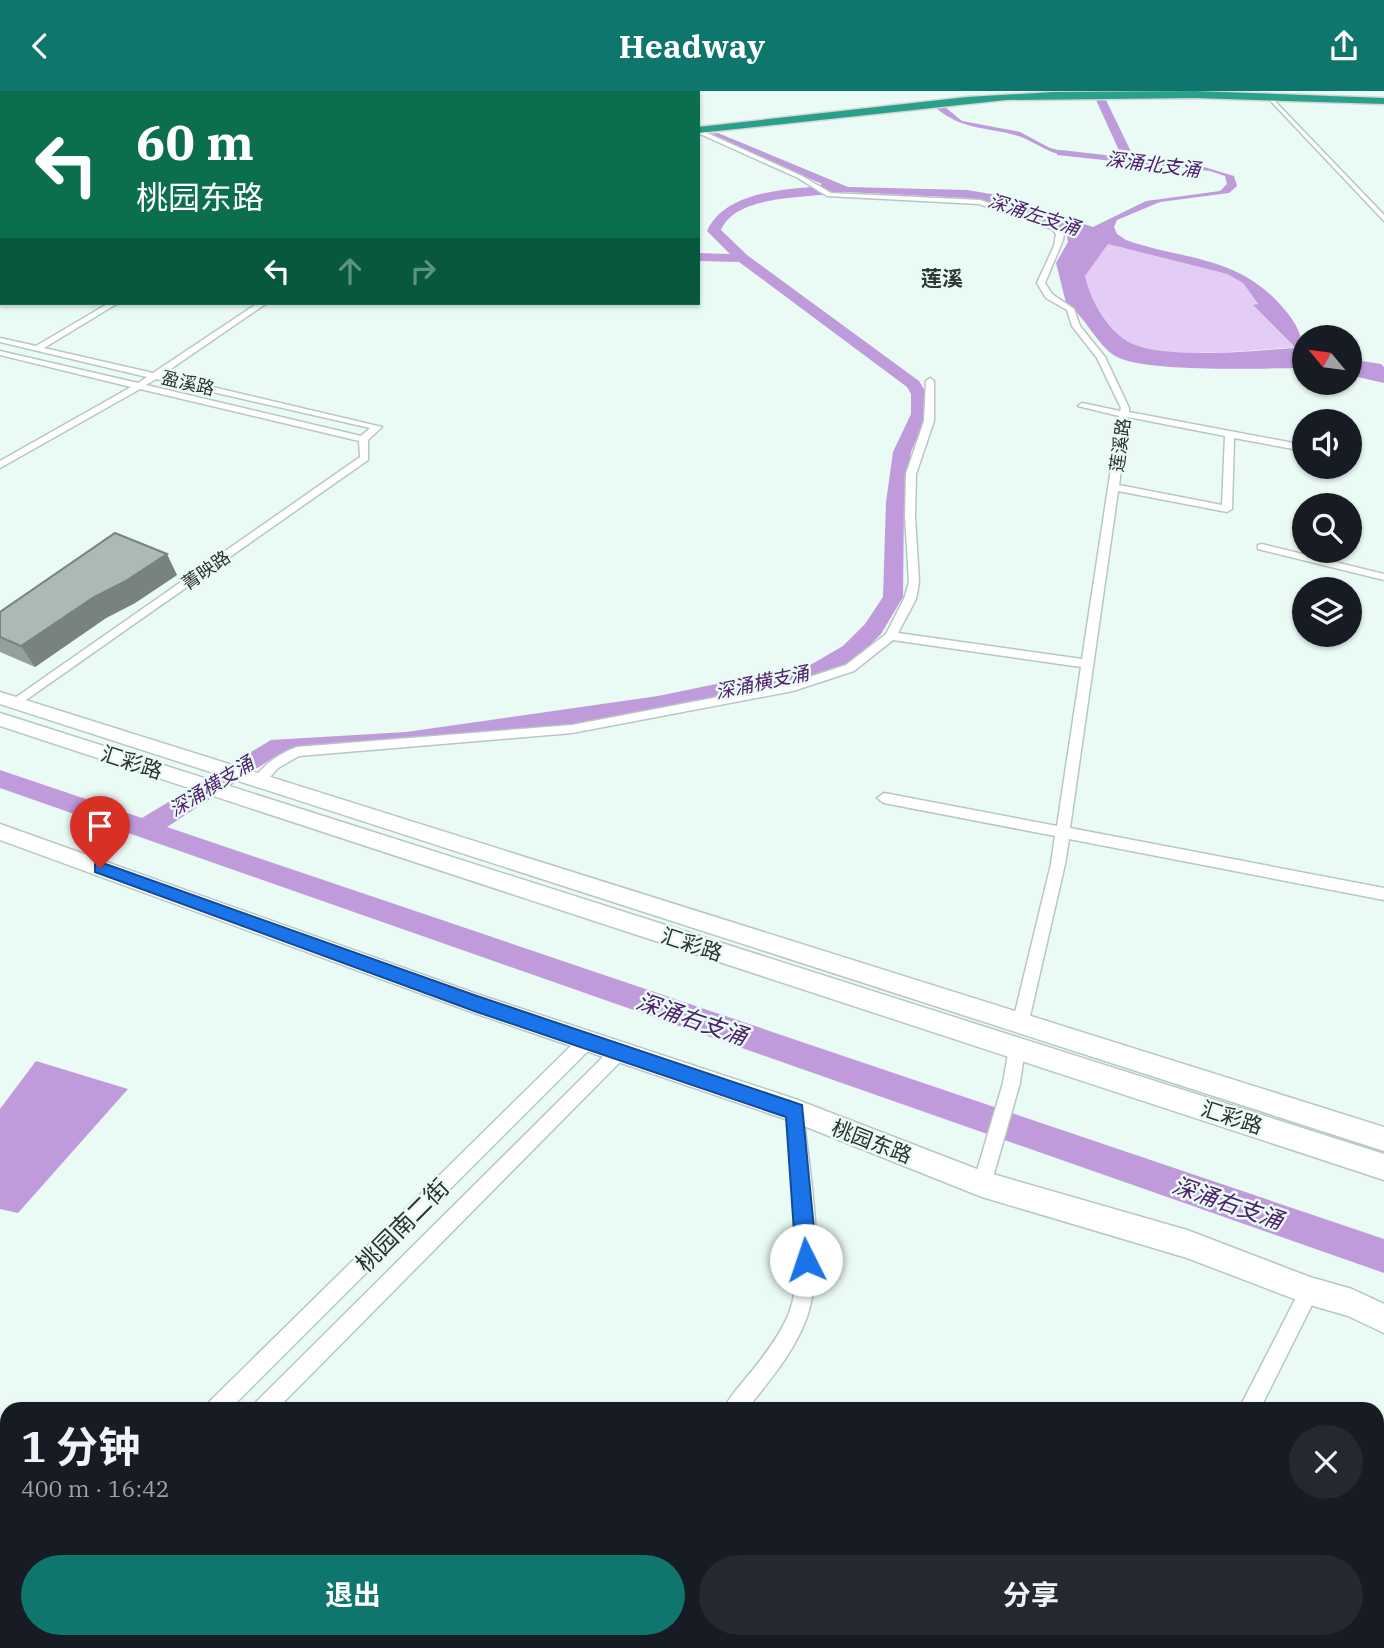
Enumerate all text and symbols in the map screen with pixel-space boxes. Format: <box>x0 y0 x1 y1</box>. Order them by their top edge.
text: Headway <box>619 25 765 67</box>
icon: back <box>21 27 59 65</box>
icon: share <box>1325 27 1363 65</box>
text: 60 m <box>136 110 254 173</box>
icon: left <box>21 119 112 210</box>
water label: 深涌北支涌 <box>1104 146 1204 182</box>
text: 桃园东路 <box>136 176 264 218</box>
water label: 深涌左支涌 <box>985 188 1085 241</box>
icon: left <box>258 252 296 290</box>
icon: ahead <box>331 252 369 290</box>
icon: right <box>404 252 442 290</box>
district label: 莲溪 <box>921 264 963 292</box>
north arrow <box>1292 325 1362 395</box>
map controls <box>1292 325 1362 647</box>
street label: 盈溪路 <box>159 366 217 400</box>
button: sound <box>1292 409 1362 479</box>
street label: 莲溪路 <box>1105 417 1135 473</box>
button: search <box>1292 493 1362 563</box>
street label: 菁映路 <box>177 545 235 595</box>
button: layers <box>1292 577 1362 647</box>
water label: 深涌横支涌 <box>713 660 813 704</box>
street label: 汇彩路 <box>98 739 166 785</box>
water label: 深涌横支涌 <box>164 750 259 821</box>
pin <box>70 796 130 868</box>
icon: arrive <box>81 807 119 845</box>
street label: 汇彩路 <box>658 921 726 967</box>
water label: 深涌右支涌 <box>633 985 754 1052</box>
street label: 汇彩路 <box>1198 1094 1266 1140</box>
street label: 桃园东路 <box>828 1113 916 1169</box>
water label: 深涌右支涌 <box>1169 1169 1290 1236</box>
street label: 桃园南二街 <box>348 1171 456 1279</box>
position arrow <box>769 1223 843 1297</box>
text: 1 分钟 <box>21 1419 140 1474</box>
button: close <box>1289 1425 1363 1499</box>
text: 400 m · 16:42 <box>21 1473 170 1503</box>
button: 退出 <box>21 1555 685 1635</box>
button: 分享 <box>699 1555 1363 1635</box>

